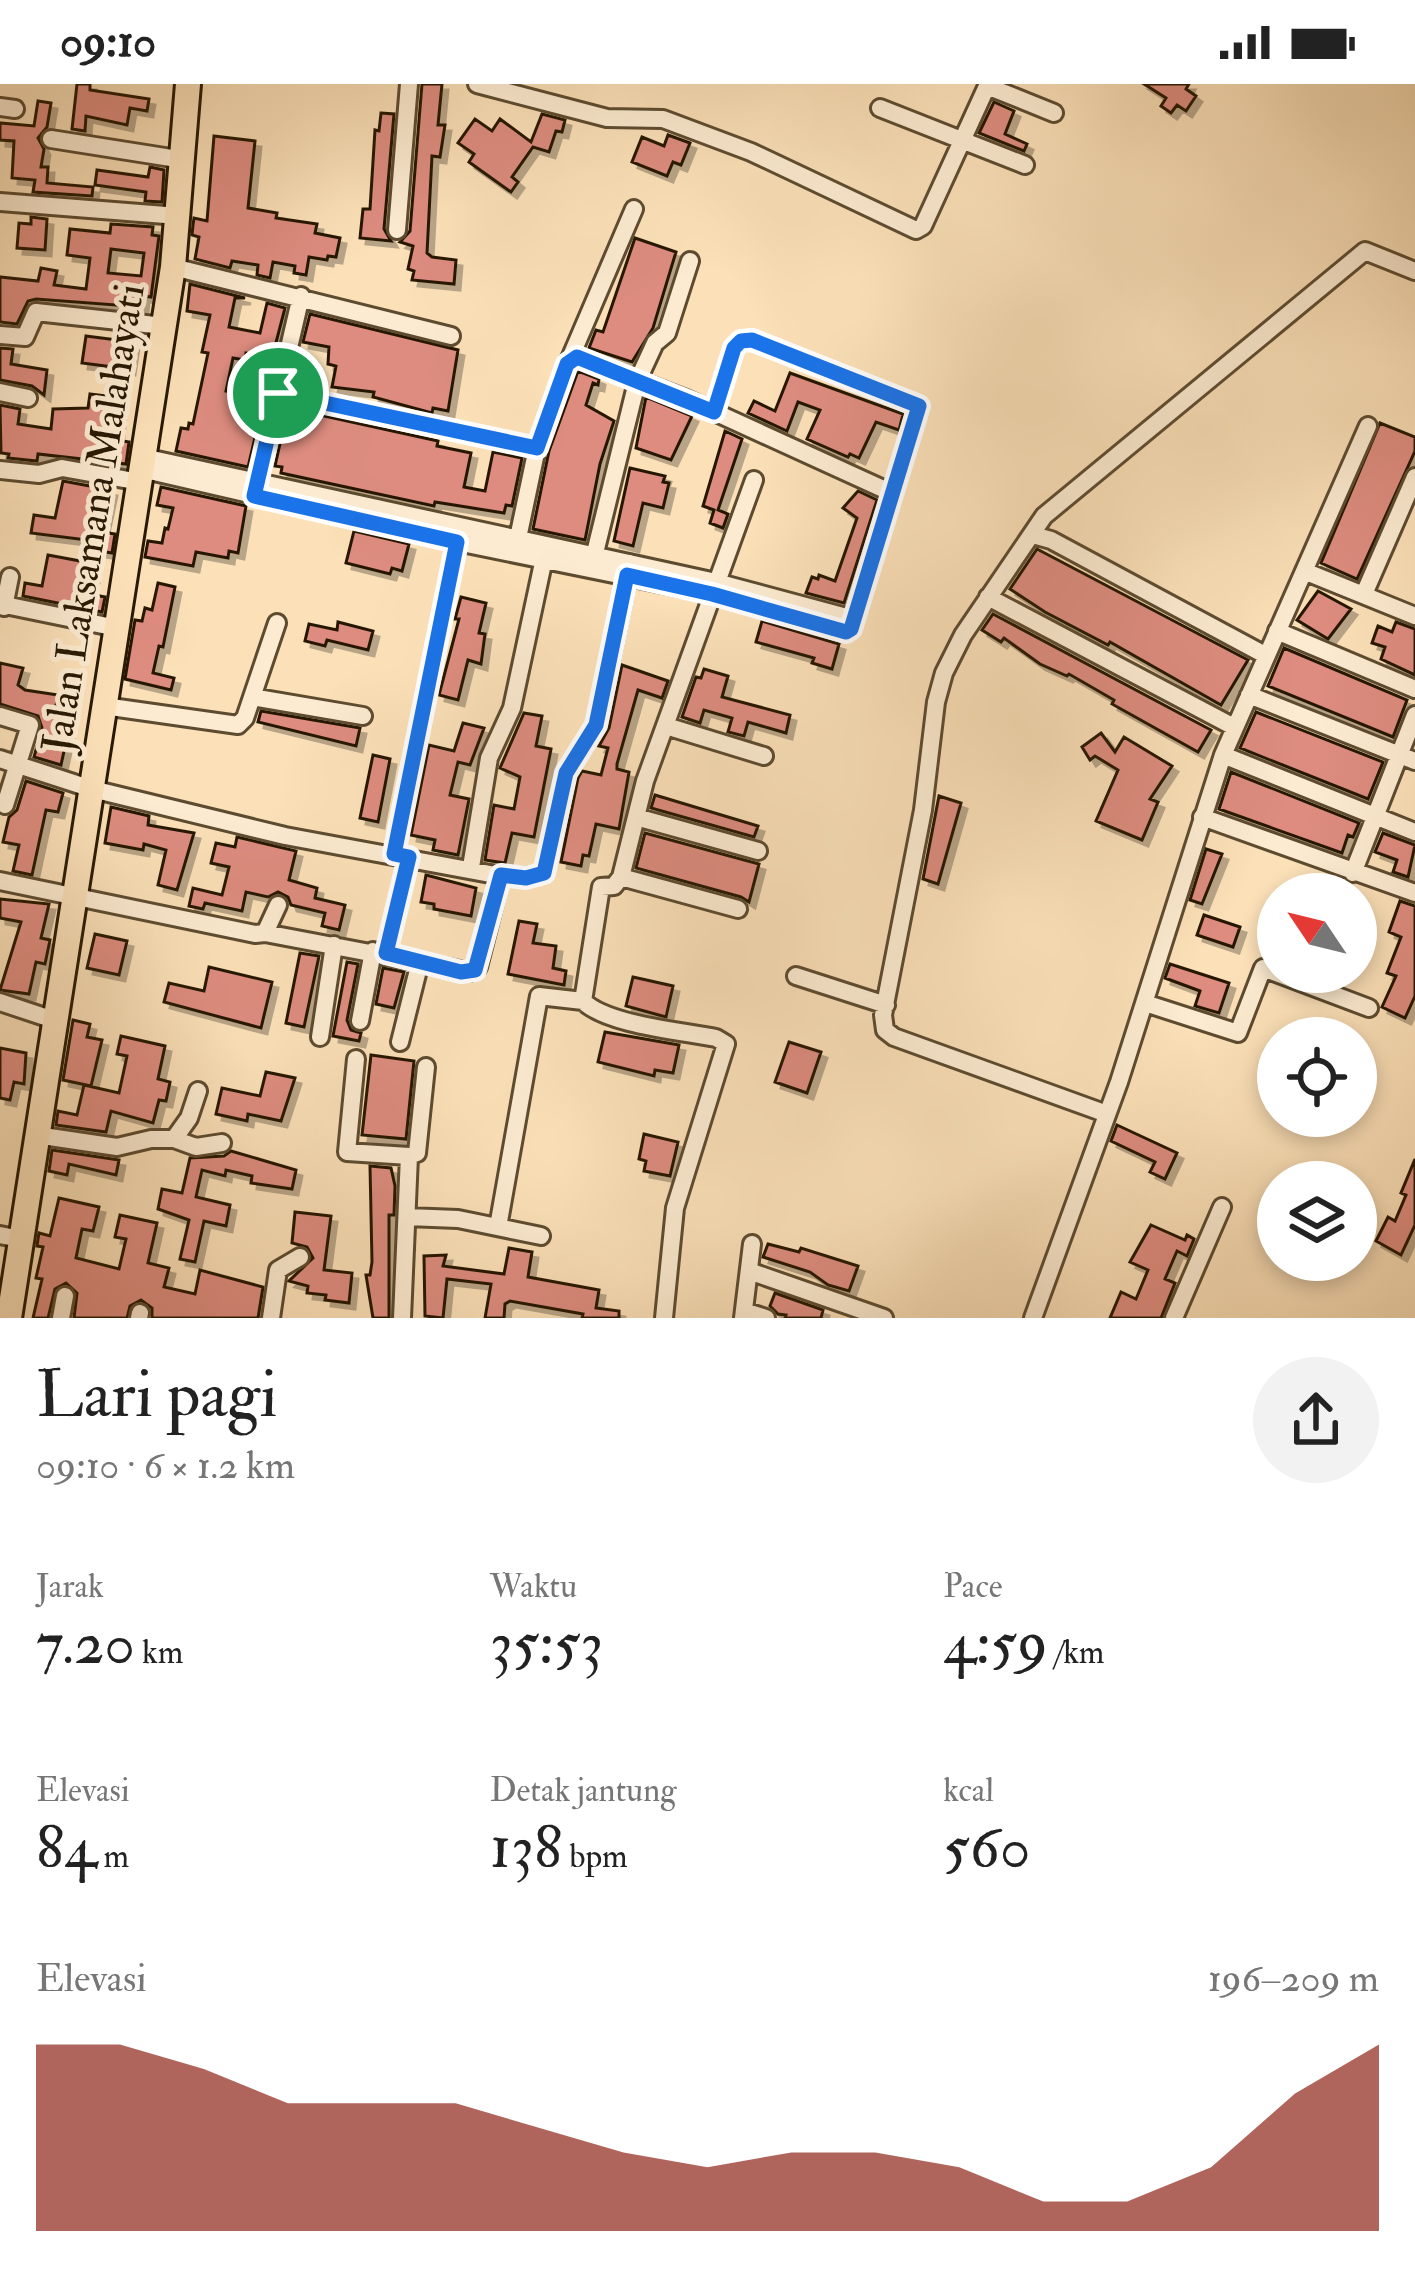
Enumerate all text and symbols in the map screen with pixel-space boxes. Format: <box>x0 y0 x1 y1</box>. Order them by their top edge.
text: 09:10 <box>60 14 156 70</box>
street label: Jalan Laksamana Malahayati <box>31 280 157 757</box>
pin <box>227 342 329 444</box>
icon: arrive <box>245 360 311 426</box>
north arrow <box>1257 873 1377 993</box>
map controls <box>1257 873 1377 1281</box>
button: locate <box>1257 1017 1377 1137</box>
button: layers <box>1257 1161 1377 1281</box>
text: Lari pagi <box>36 1354 278 1437</box>
button: share <box>1253 1357 1379 1483</box>
text: 09:10 · 6 × 1.2 km <box>36 1441 295 1490</box>
text: Jarak <box>36 1566 104 1607</box>
text: Waktu <box>490 1566 577 1607</box>
text: Pace <box>943 1566 1003 1607</box>
text: 7.20 <box>36 1607 135 1682</box>
text: 35:53 <box>490 1607 603 1682</box>
text: 4:59 <box>943 1607 1048 1682</box>
text: km <box>135 1632 183 1673</box>
text: /km <box>1048 1632 1104 1673</box>
text: Elevasi <box>36 1770 130 1811</box>
text: Detak jantung <box>490 1770 676 1811</box>
text: kcal <box>943 1770 994 1811</box>
text: 84 <box>36 1811 97 1886</box>
text: 138 <box>490 1811 562 1886</box>
text: 560 <box>943 1811 1031 1886</box>
text: m <box>97 1836 129 1877</box>
text: bpm <box>562 1836 628 1877</box>
text: Elevasi <box>36 1954 147 2003</box>
text: 196–209 m <box>1208 1954 1379 2003</box>

